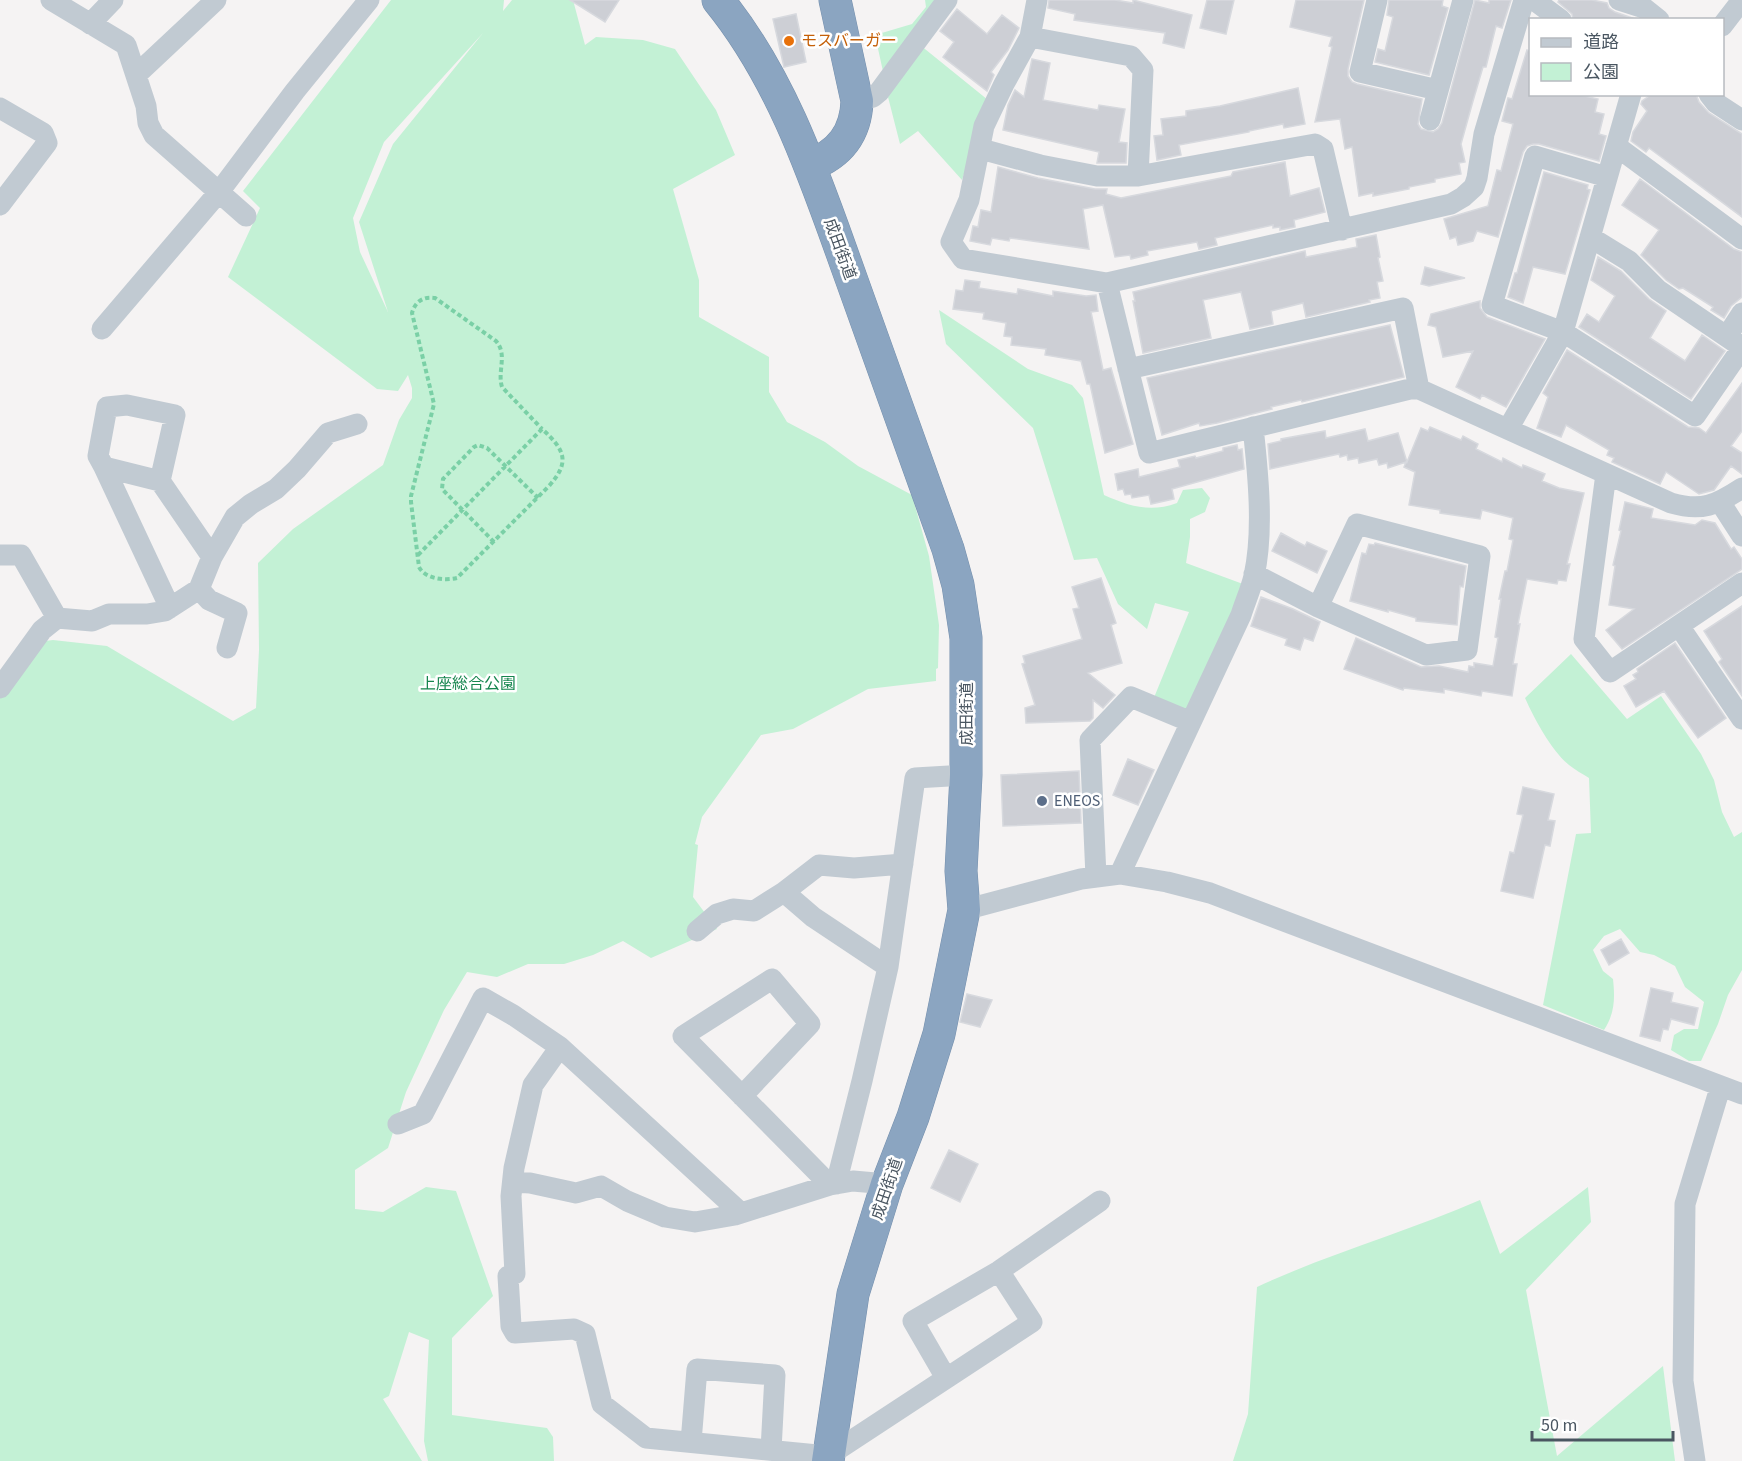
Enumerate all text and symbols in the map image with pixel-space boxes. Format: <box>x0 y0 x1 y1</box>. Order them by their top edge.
legend <box>1529 18 1724 96</box>
place label: モスバーガー <box>801 30 897 52</box>
text: 道路 <box>1583 30 1619 55</box>
marker: モスバーガー <box>782 34 796 48</box>
text: 公園 <box>1583 60 1619 85</box>
street label: 成田街道 <box>819 215 861 283</box>
park label: 上座総合公園 <box>420 673 516 695</box>
street label: 成田街道 <box>956 682 978 746</box>
place label: ENEOS <box>1054 790 1100 812</box>
marker: ENEOS <box>1035 794 1049 808</box>
street label: 成田街道 <box>866 1155 908 1223</box>
scale bar <box>1532 1404 1673 1442</box>
text: 50 m <box>1541 1413 1577 1438</box>

